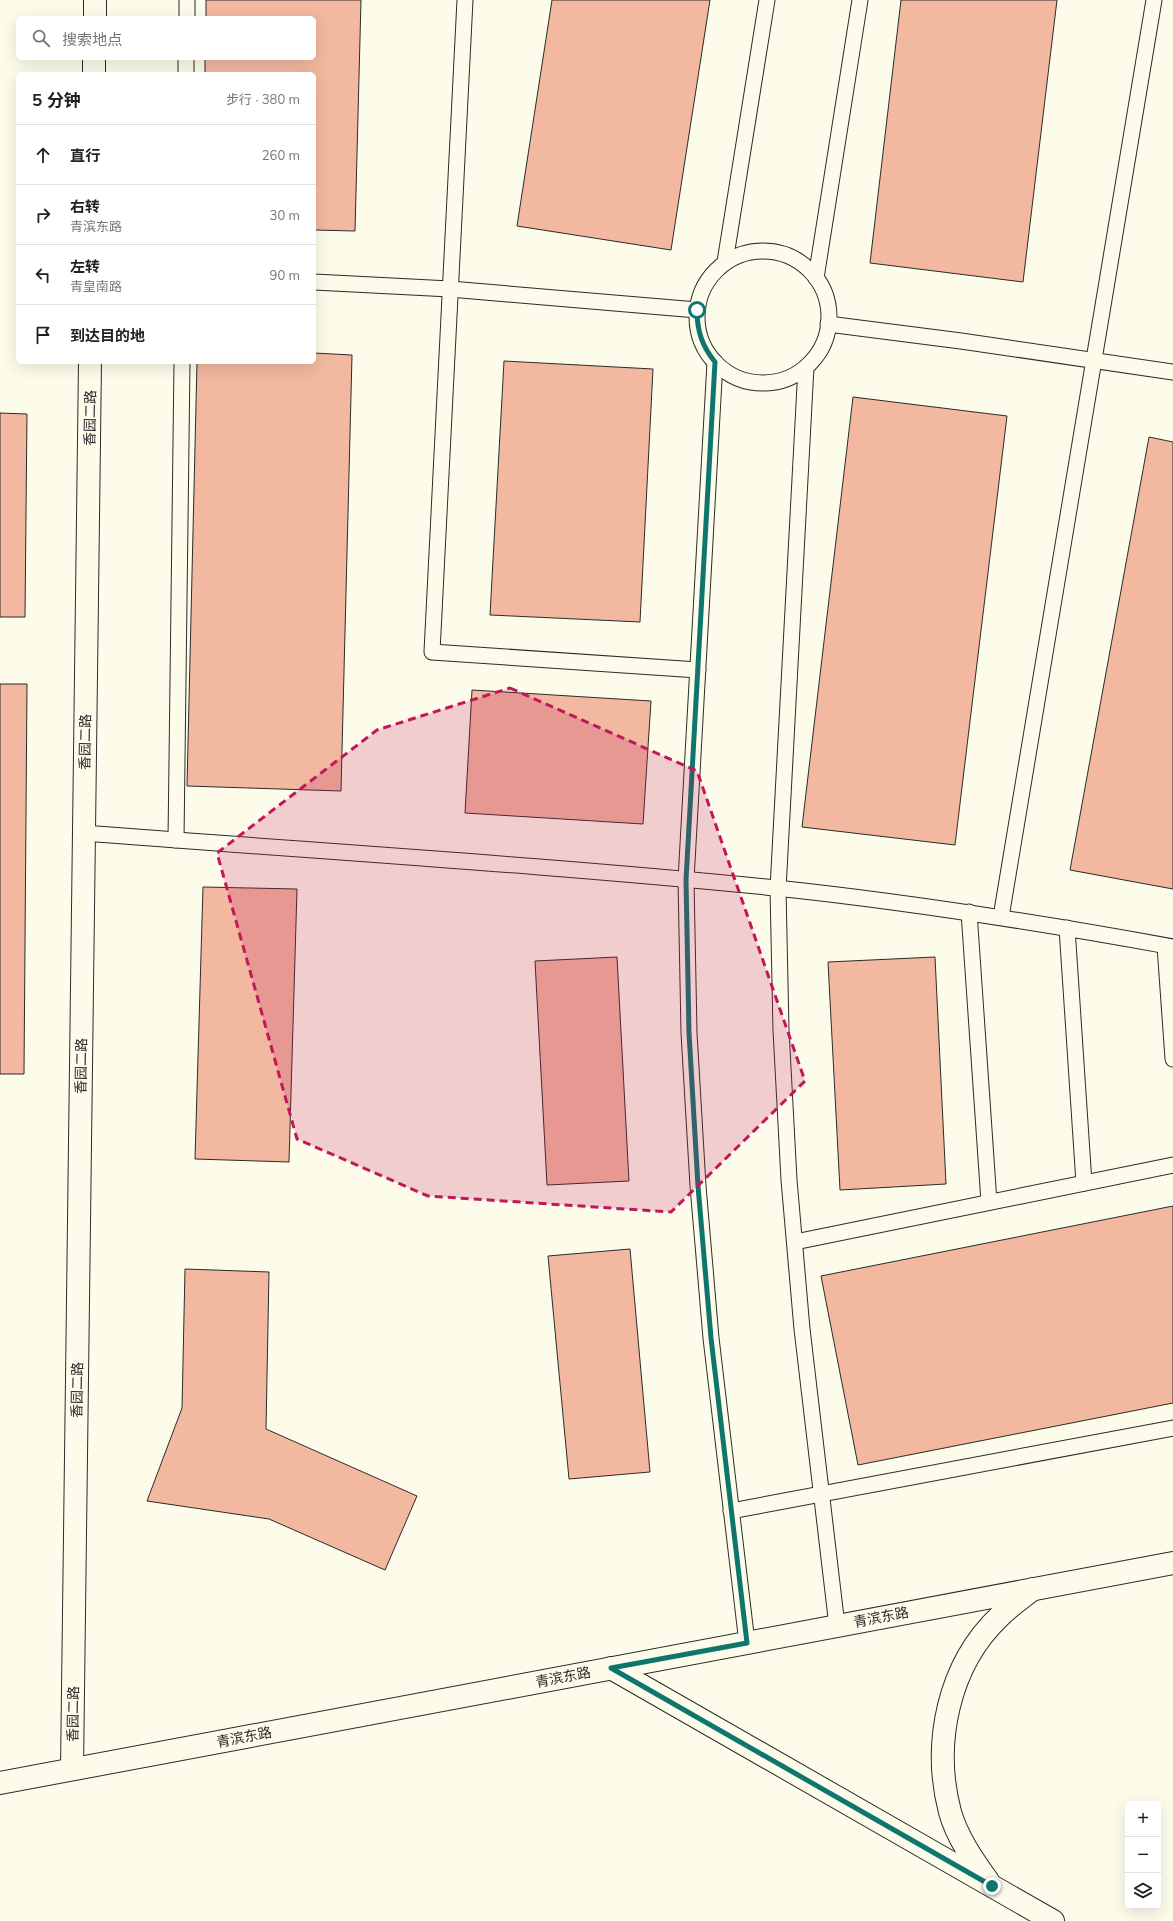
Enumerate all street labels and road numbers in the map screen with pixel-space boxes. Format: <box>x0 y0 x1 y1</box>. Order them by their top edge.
street label: 香园二路 <box>81 390 99 446</box>
street label: 香园二路 <box>76 714 94 770</box>
street label: 香园二路 <box>72 1038 90 1094</box>
street label: 香园二路 <box>68 1362 86 1418</box>
street label: 青滨东路 <box>852 1603 910 1631</box>
street label: 青滨东路 <box>534 1663 592 1691</box>
street label: 香园二路 <box>64 1686 82 1742</box>
street label: 青滨东路 <box>215 1723 273 1751</box>

